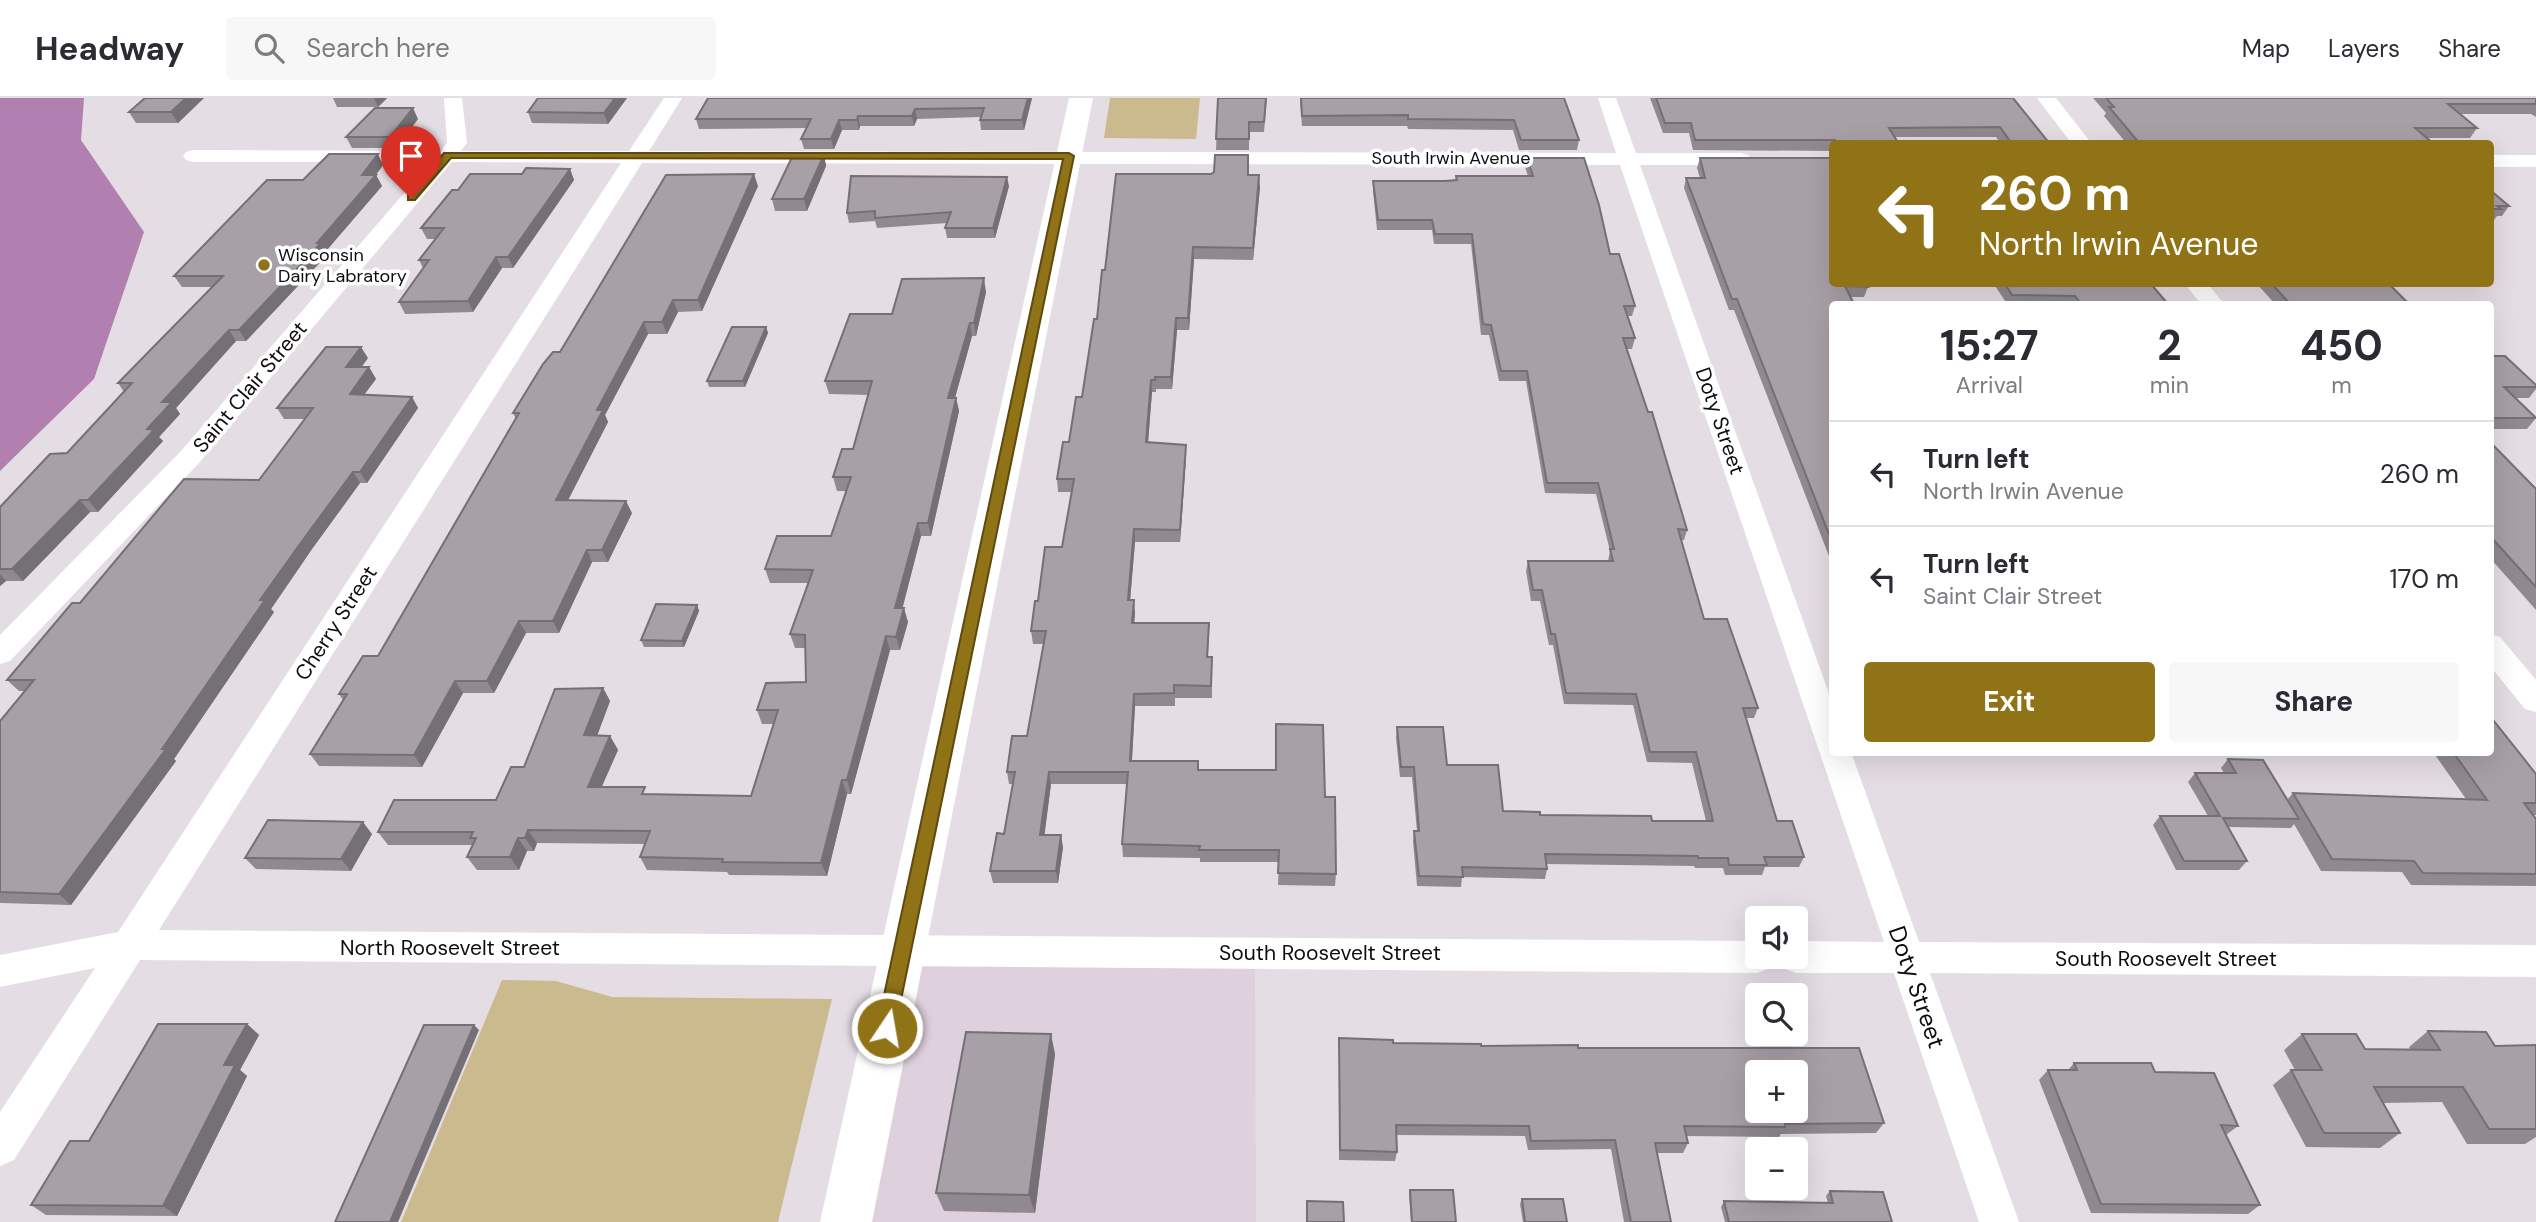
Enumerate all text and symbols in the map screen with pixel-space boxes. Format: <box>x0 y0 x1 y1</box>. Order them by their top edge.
search box <box>226 17 716 80</box>
text: Headway <box>35 27 184 70</box>
icon: search <box>250 29 288 67</box>
text: Search here <box>306 31 450 65</box>
text: Map <box>2242 33 2290 64</box>
text: Layers <box>2328 33 2400 64</box>
text: Share <box>2438 33 2501 64</box>
pin <box>381 126 441 198</box>
icon: arrive <box>392 137 430 175</box>
street label: South Irwin Avenue <box>1372 146 1530 170</box>
text: 260 m <box>1979 161 2130 225</box>
icon: left <box>1864 168 1955 259</box>
text: North Irwin Avenue <box>1979 223 2258 265</box>
place label: Wisconsin Dairy Labratory <box>278 243 407 288</box>
marker: Wisconsin Dairy Labratory <box>256 257 272 273</box>
street label: Saint Clair Street <box>187 315 313 459</box>
text: 15:27 <box>1940 318 2039 373</box>
text: 2 <box>2157 318 2181 373</box>
text: 450 <box>2300 318 2383 373</box>
street label: Doty Street <box>1689 364 1751 478</box>
text: Arrival <box>1956 370 2023 400</box>
text: min <box>2150 370 2189 400</box>
text: m <box>2331 370 2352 400</box>
text: Turn left <box>1923 442 2030 476</box>
icon: left <box>1864 455 1902 493</box>
text: 260 m <box>2380 457 2459 491</box>
text: North Irwin Avenue <box>1923 476 2124 506</box>
text: Turn left <box>1923 547 2030 581</box>
street label: Cherry Street <box>288 560 384 686</box>
icon: left <box>1864 560 1902 598</box>
text: 170 m <box>2390 562 2459 596</box>
text: Saint Clair Street <box>1923 581 2102 611</box>
button: Exit <box>1864 662 2155 742</box>
button: Share <box>2169 662 2459 742</box>
map controls <box>1745 906 1808 1200</box>
button: sound <box>1745 906 1808 969</box>
street label: Doty Street <box>1882 922 1952 1052</box>
street label: North Roosevelt Street <box>340 934 560 962</box>
street label: South Roosevelt Street <box>1219 939 1441 967</box>
street label: South Roosevelt Street <box>2055 945 2277 973</box>
button: search <box>1745 983 1808 1046</box>
position arrow <box>850 991 924 1065</box>
button: + <box>1745 1060 1808 1123</box>
button: − <box>1745 1137 1808 1200</box>

